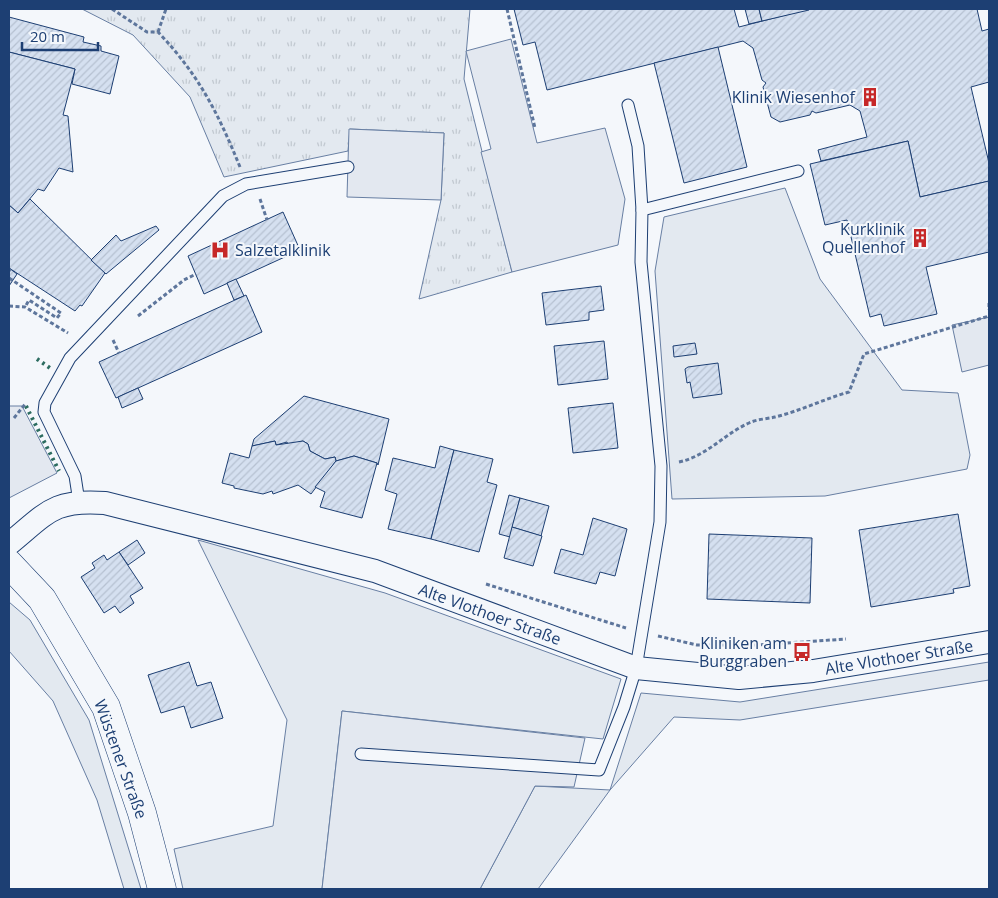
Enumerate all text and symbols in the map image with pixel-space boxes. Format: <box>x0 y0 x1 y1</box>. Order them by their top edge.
scale bar <box>22 20 99 52</box>
text: 20 m <box>30 26 65 46</box>
place label: Klinik Wiesenhof <box>732 86 857 108</box>
building icon: Klinik Wiesenhof <box>859 86 881 108</box>
place label: Kurklinik Quellenhof <box>822 218 907 258</box>
building icon: Kurklinik Quellenhof <box>909 227 931 249</box>
hospital icon: Salzetalklinik <box>209 239 231 261</box>
place label: Salzetalklinik <box>235 239 331 261</box>
street label: Alte Vlothoer Straße <box>416 578 564 650</box>
place label: Kliniken am Burggraben <box>699 632 787 672</box>
street label: Alte Vlothoer Straße <box>823 634 975 680</box>
bus stop icon: Kliniken am Burggraben <box>791 641 813 663</box>
street label: Wüstener Straße <box>89 696 153 822</box>

